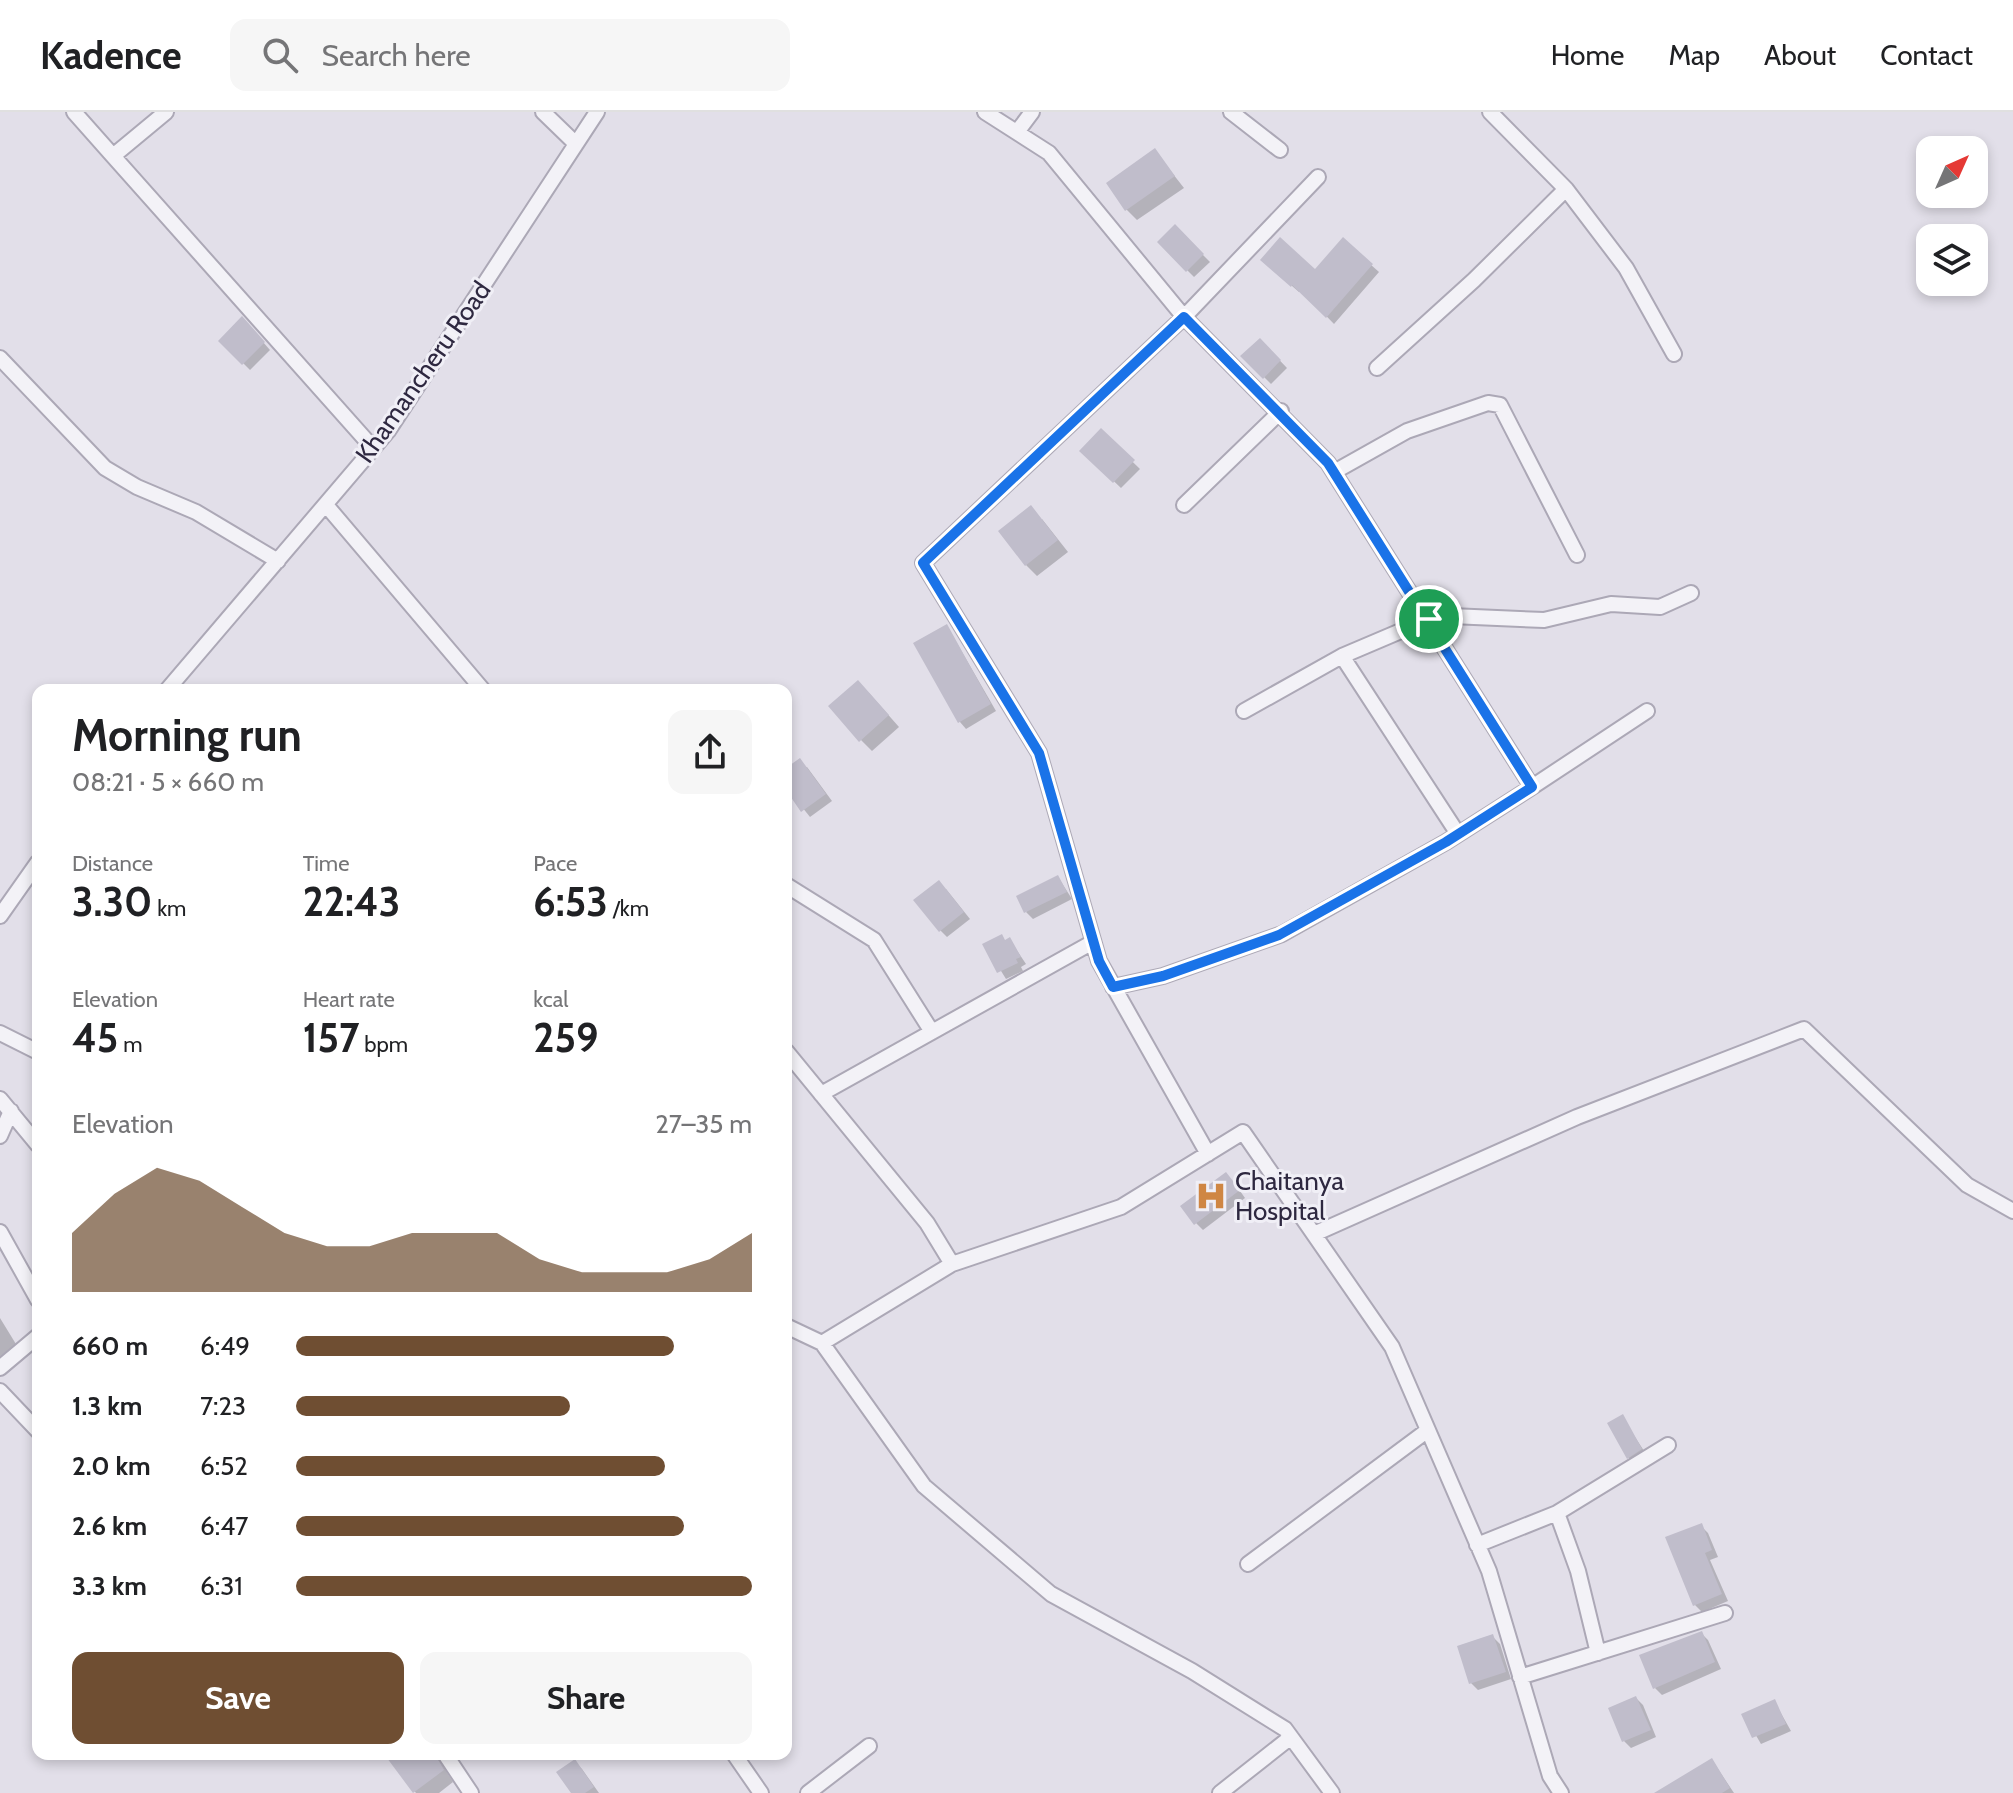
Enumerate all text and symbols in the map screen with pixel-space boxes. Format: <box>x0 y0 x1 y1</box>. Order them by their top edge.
search box <box>230 19 790 91</box>
text: Kadence <box>40 32 182 79</box>
icon: search <box>258 33 302 77</box>
text: Search here <box>322 37 471 74</box>
text: Home <box>1551 38 1624 72</box>
text: Map <box>1668 38 1720 72</box>
text: About <box>1764 38 1836 72</box>
text: Contact <box>1880 38 1973 72</box>
north arrow <box>1916 136 1988 208</box>
map controls <box>1916 136 1988 296</box>
button: layers <box>1916 224 1988 296</box>
street label: Khamancheru Road <box>348 275 498 469</box>
pin <box>1395 585 1463 653</box>
icon: arrive <box>1407 597 1451 641</box>
text: Morning run <box>72 709 302 762</box>
button: share <box>668 710 752 794</box>
text: 08:21 · 5 × 660 m <box>72 766 264 798</box>
text: Distance <box>72 850 153 877</box>
text: Time <box>303 850 349 877</box>
text: Pace <box>533 850 577 877</box>
text: 3.30 <box>72 877 152 926</box>
text: 22:43 <box>303 877 400 926</box>
text: 6:53 <box>533 877 608 926</box>
text: km <box>152 895 186 922</box>
text: /km <box>608 895 649 922</box>
text: Elevation <box>72 986 158 1013</box>
text: Heart rate <box>303 986 395 1013</box>
text: kcal <box>533 986 568 1013</box>
text: 45 <box>72 1013 118 1062</box>
text: 157 <box>303 1013 359 1062</box>
text: 259 <box>533 1013 598 1062</box>
text: m <box>118 1031 143 1058</box>
text: bpm <box>359 1031 408 1058</box>
text: Elevation <box>72 1108 174 1140</box>
text: 27–35 m <box>655 1108 752 1140</box>
place label: Chaitanya Hospital <box>1235 1165 1344 1227</box>
hospital icon: Chaitanya Hospital <box>1194 1179 1228 1213</box>
text: 660 m <box>72 1330 148 1362</box>
text: 6:49 <box>200 1330 250 1362</box>
text: 1.3 km <box>72 1390 142 1422</box>
text: 7:23 <box>200 1390 246 1422</box>
text: 2.0 km <box>72 1450 151 1482</box>
text: 6:52 <box>200 1450 248 1482</box>
text: 2.6 km <box>72 1510 147 1542</box>
text: 6:47 <box>200 1510 248 1542</box>
text: 3.3 km <box>72 1570 147 1602</box>
text: 6:31 <box>200 1570 243 1602</box>
button: Save <box>72 1652 404 1744</box>
button: Share <box>420 1652 752 1744</box>

